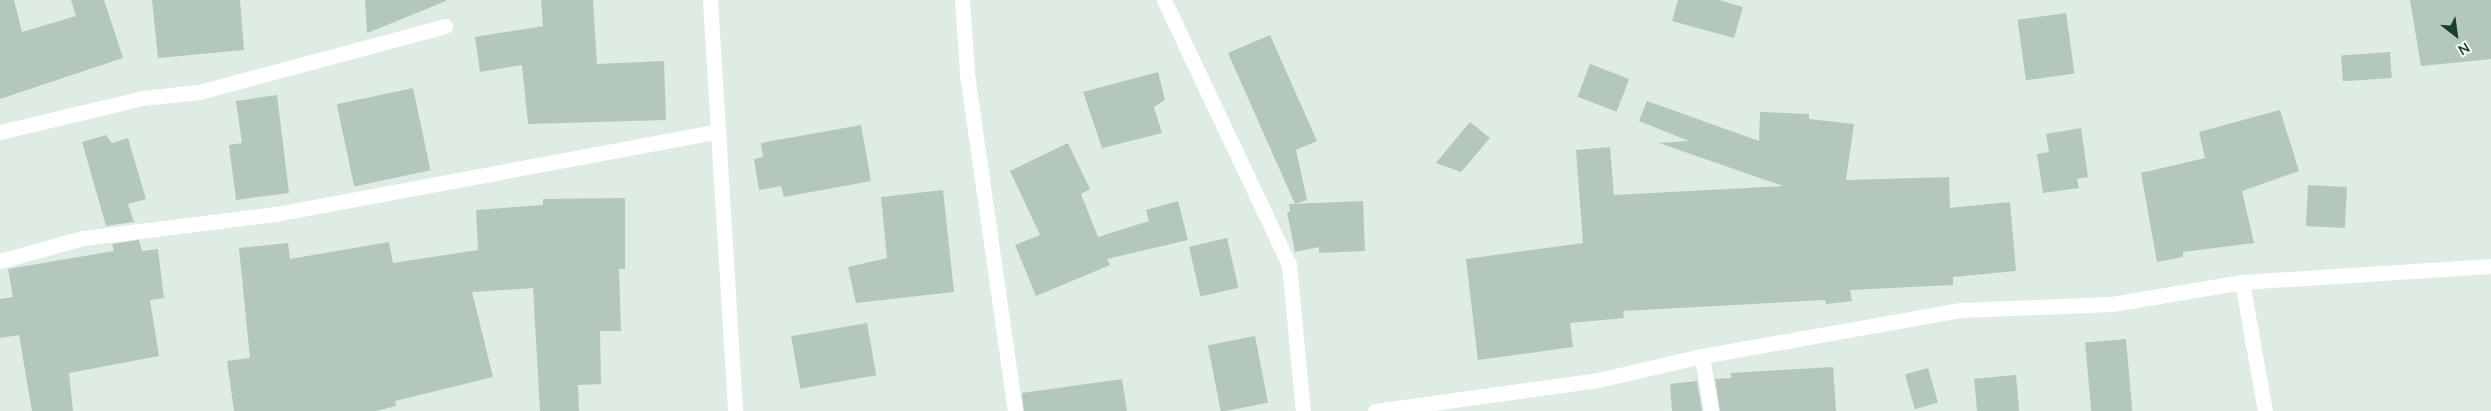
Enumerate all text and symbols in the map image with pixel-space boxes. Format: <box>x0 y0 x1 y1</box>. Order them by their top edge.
north arrow <box>2431 10 2481 60</box>
text: N <box>2454 38 2473 59</box>

